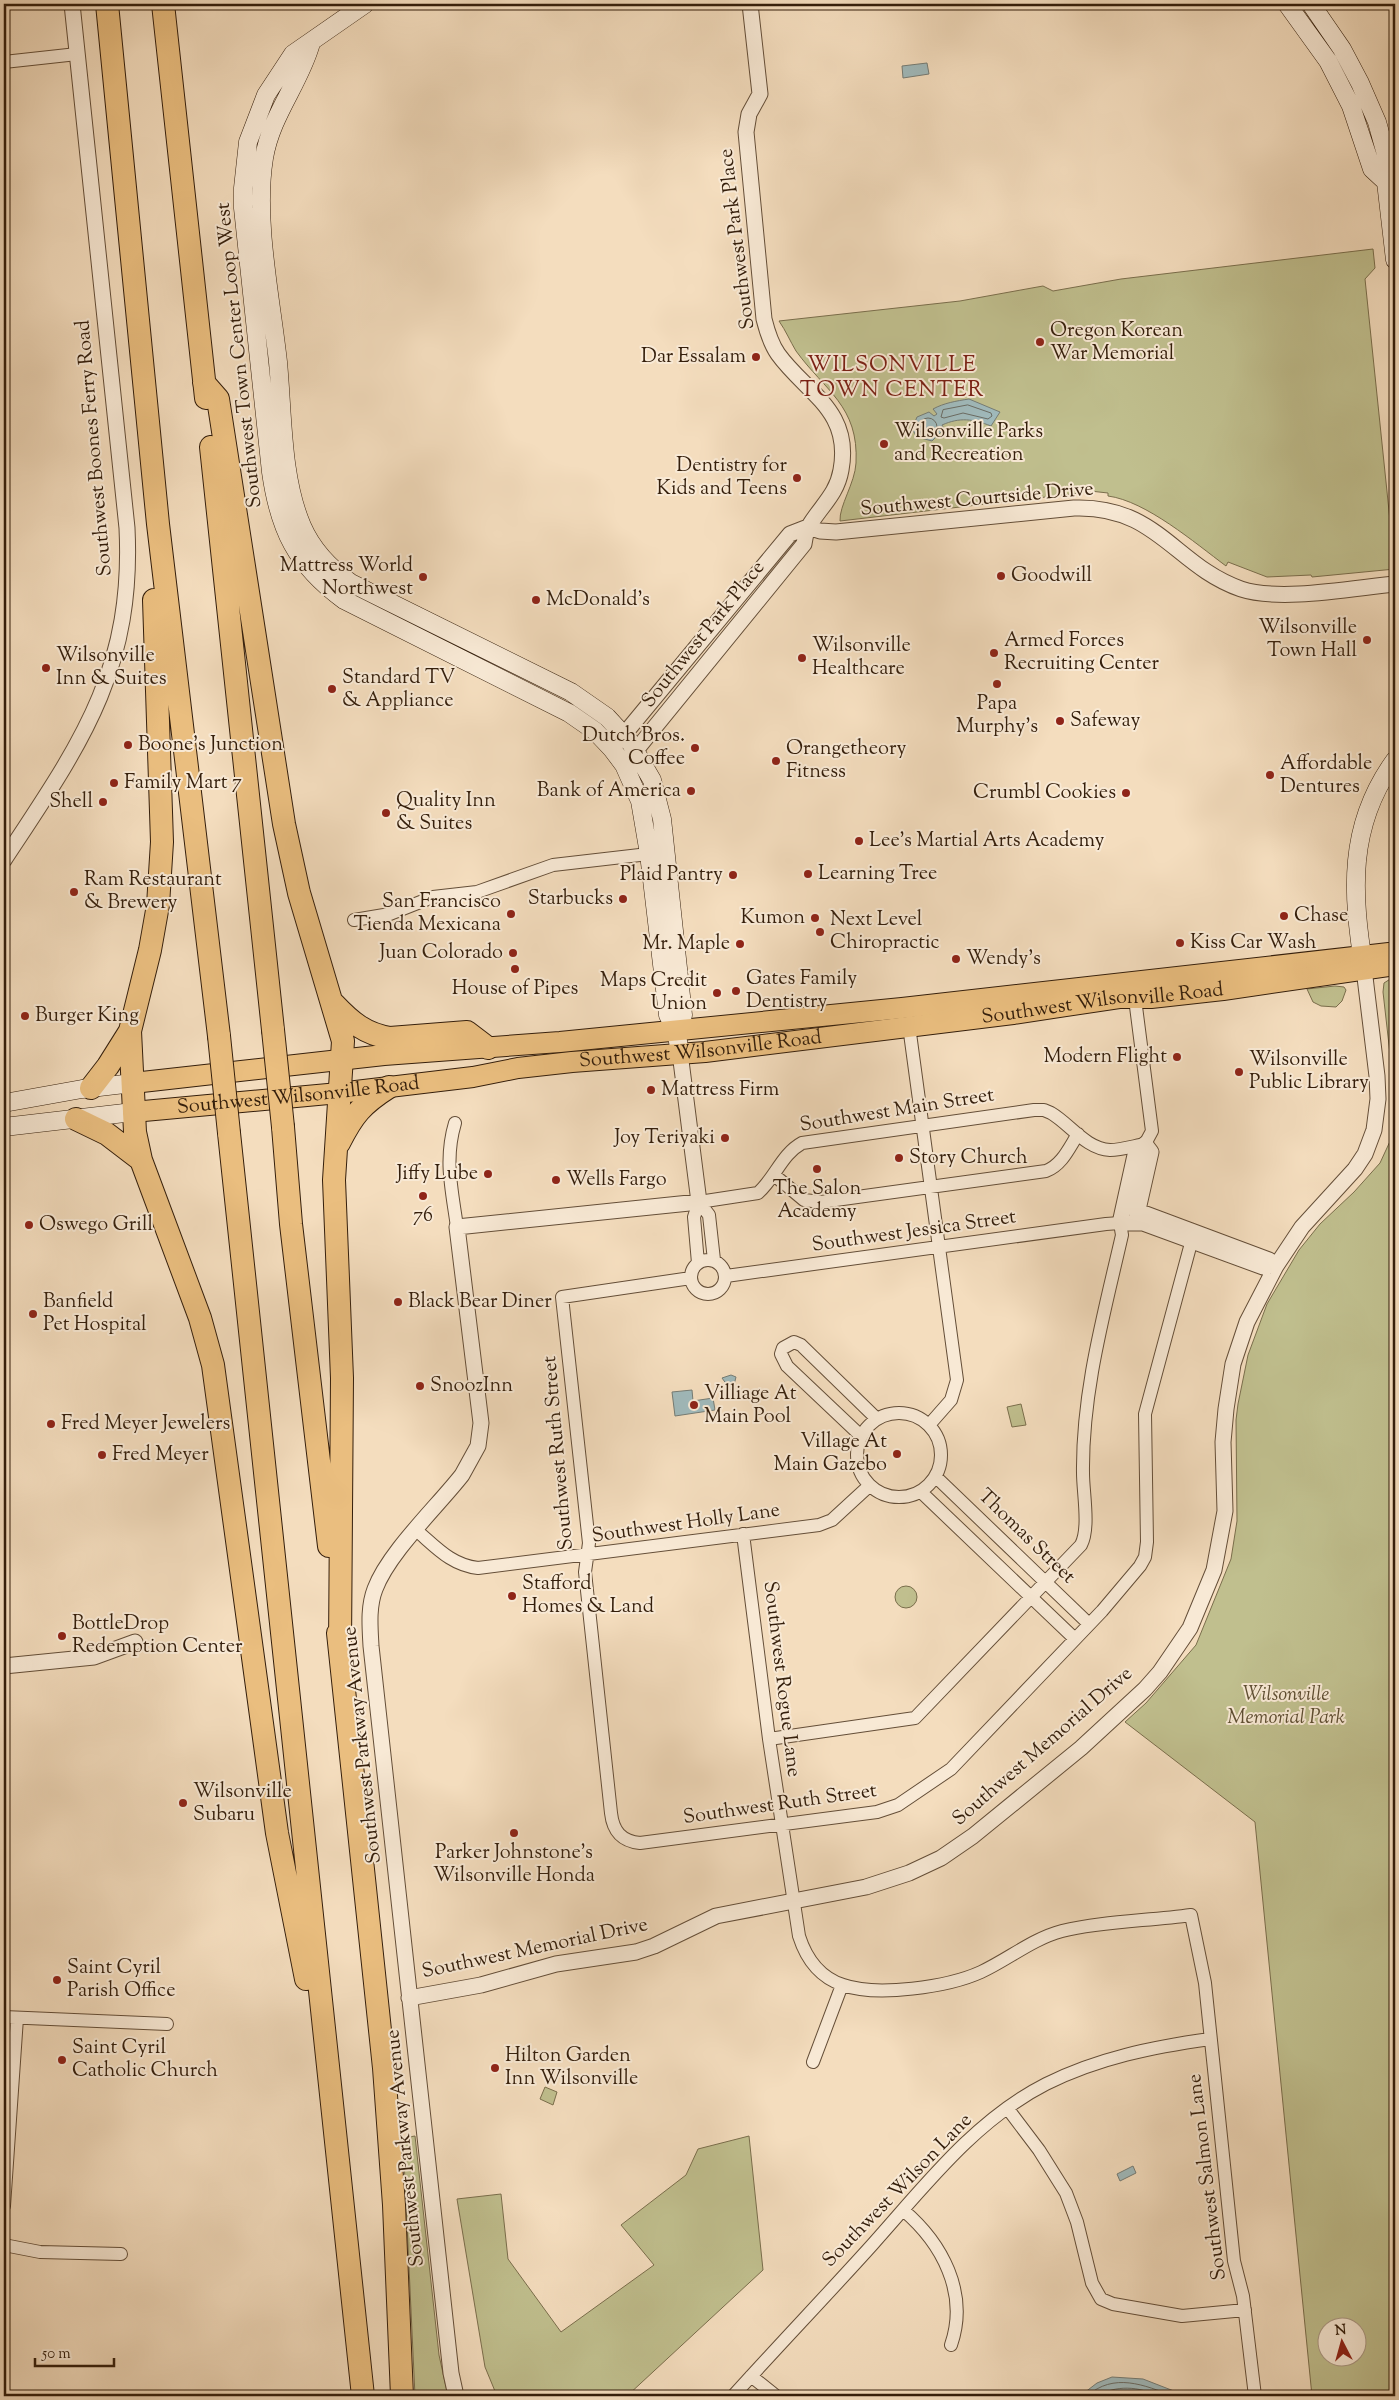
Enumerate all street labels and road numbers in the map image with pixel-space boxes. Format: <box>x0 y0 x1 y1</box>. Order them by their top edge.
street label: Southwest Park Place <box>713 147 763 331</box>
street label: Southwest Town Center Loop West <box>210 201 270 509</box>
street label: Southwest Boones Ferry Road <box>69 319 121 577</box>
street label: Southwest Courtside Drive <box>859 475 1095 525</box>
street label: Southwest Park Place <box>635 555 773 715</box>
street label: Southwest Wilsonville Road <box>980 976 1225 1032</box>
street label: Southwest Wilsonville Road <box>578 1023 823 1076</box>
street label: Southwest Wilsonville Road <box>176 1069 421 1122</box>
street label: Southwest Main Street <box>798 1081 996 1141</box>
street label: Southwest Jessica Street <box>810 1203 1018 1261</box>
street label: Southwest Ruth Street <box>536 1354 582 1551</box>
street label: Thomas Street <box>971 1483 1082 1591</box>
street label: Southwest Holly Lane <box>590 1496 782 1552</box>
street label: Southwest Rogue Lane <box>755 1579 807 1779</box>
street label: Southwest Parkway Avenue <box>336 1625 390 1865</box>
street label: Southwest Memorial Drive <box>947 1660 1139 1834</box>
street label: Southwest Ruth Street <box>681 1777 879 1833</box>
street label: Southwest Memorial Drive <box>419 1911 651 1987</box>
street label: Southwest Parkway Avenue <box>379 2028 433 2268</box>
street label: Southwest Salmon Lane <box>1181 2072 1235 2282</box>
street label: Southwest Wilson Lane <box>816 2107 980 2275</box>

